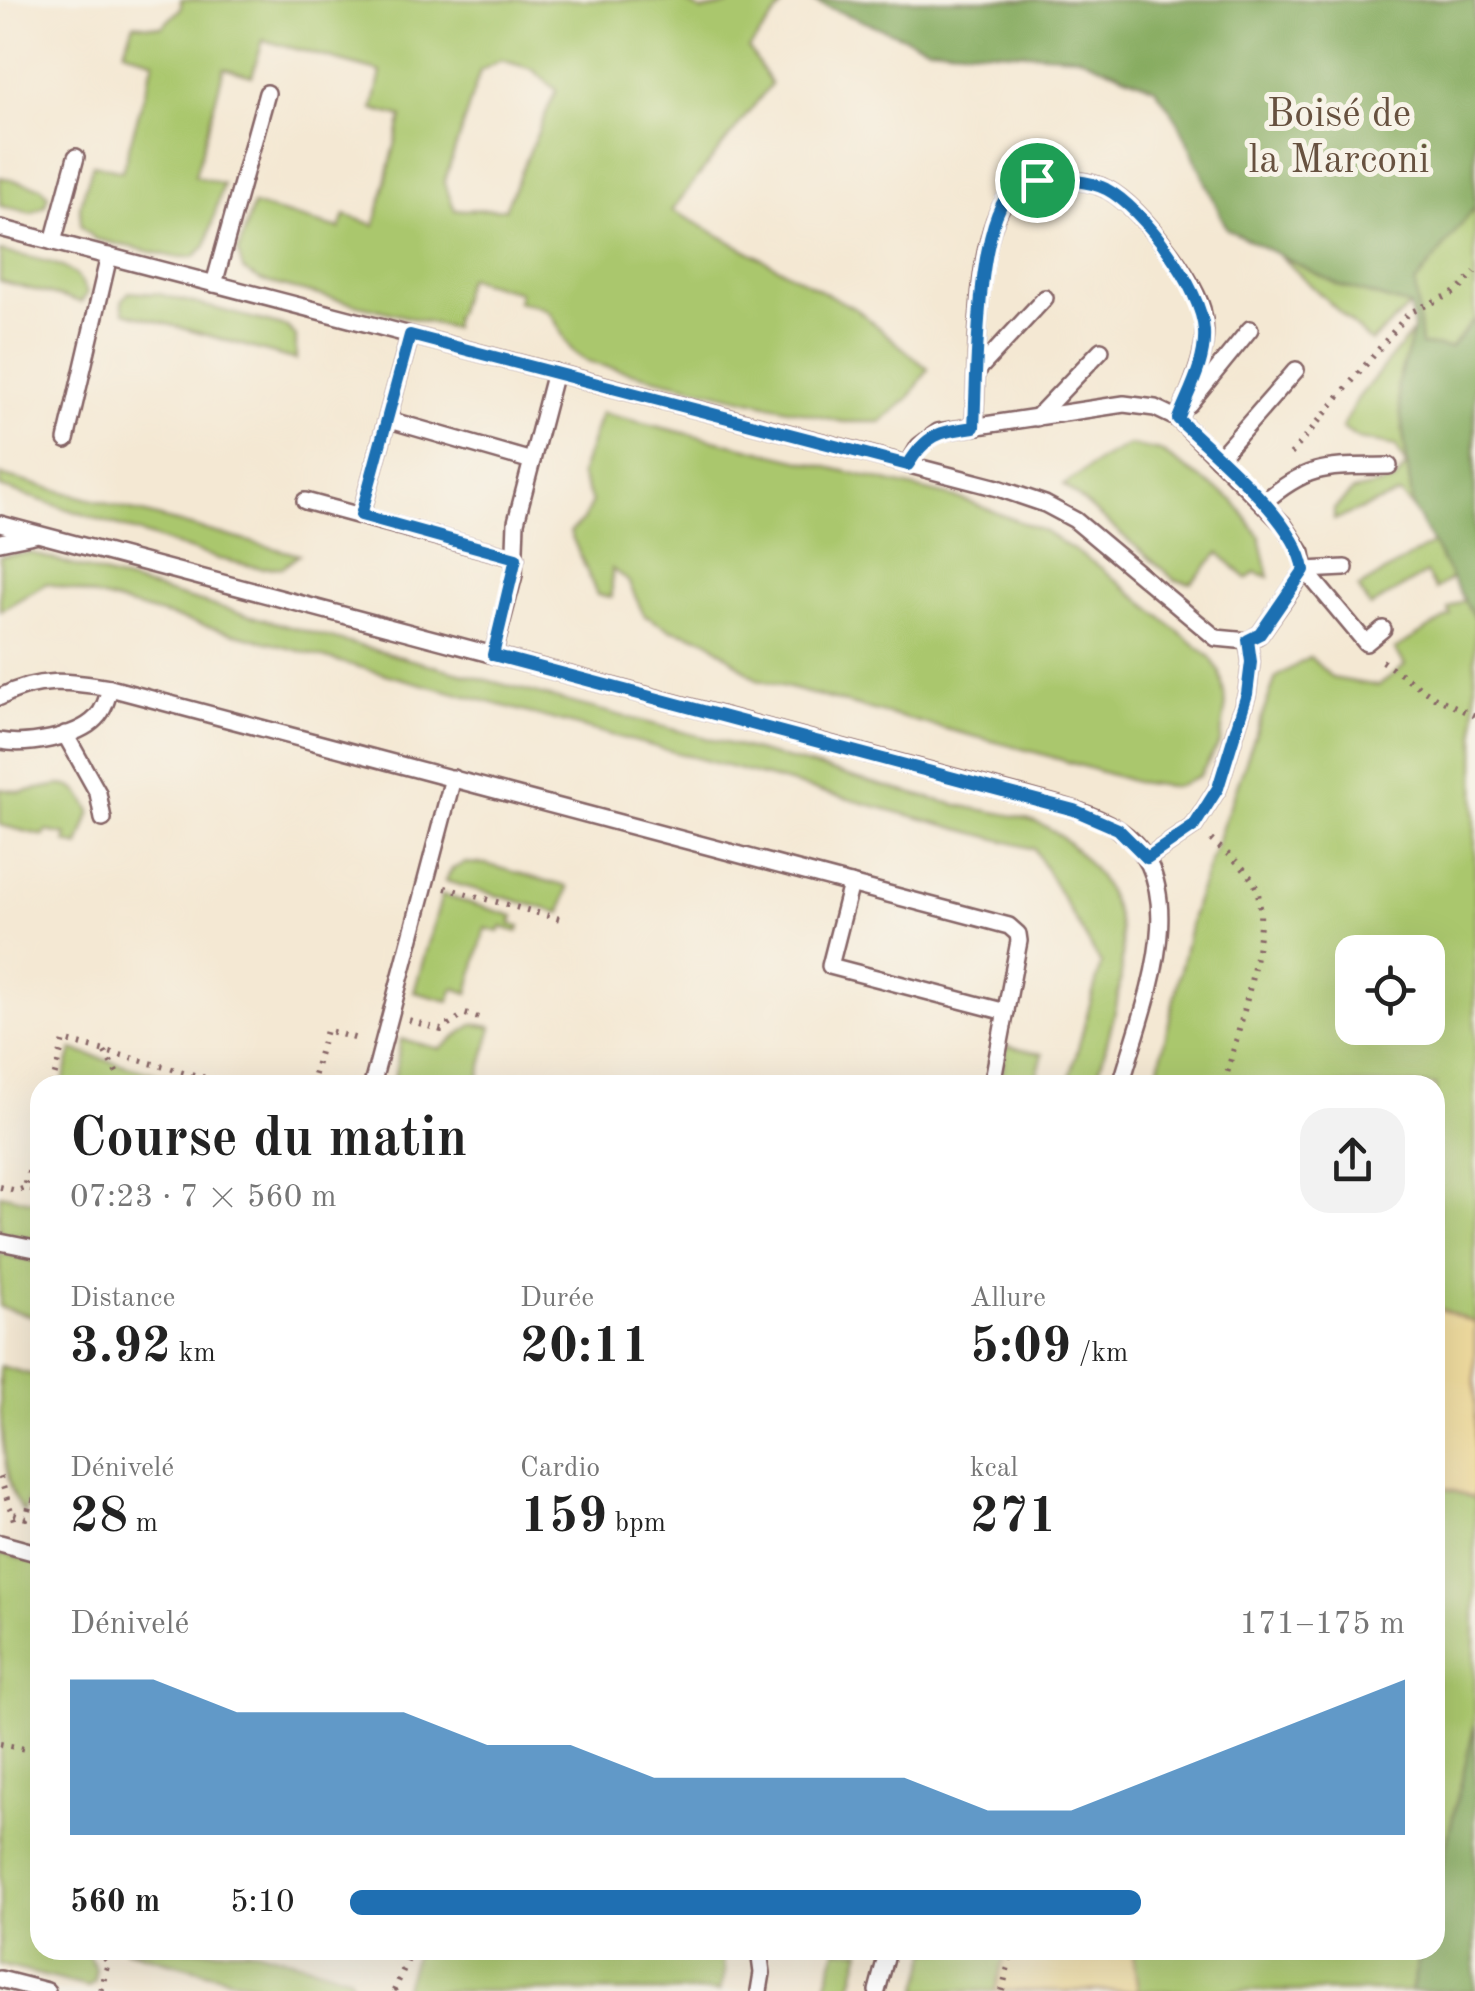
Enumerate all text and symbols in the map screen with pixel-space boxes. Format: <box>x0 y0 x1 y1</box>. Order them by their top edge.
park label: Boisé de la Marconi <box>1248 96 1430 182</box>
pin <box>995 138 1080 223</box>
icon: arrive <box>1010 153 1065 208</box>
map controls <box>1335 935 1445 1045</box>
button: locate <box>1335 935 1445 1045</box>
button: share <box>1300 1108 1405 1213</box>
text: Course du matin <box>70 1113 467 1168</box>
text: 07:23 · 7 × 560 m <box>70 1182 337 1214</box>
text: Distance <box>70 1285 175 1313</box>
text: Durée <box>520 1285 594 1313</box>
text: Allure <box>970 1285 1046 1313</box>
text: 3.92 <box>70 1323 171 1373</box>
text: 20:11 <box>520 1323 650 1373</box>
text: 5:09 <box>970 1323 1071 1373</box>
text: km <box>171 1340 216 1368</box>
text: /km <box>1071 1340 1128 1368</box>
text: Dénivelé <box>70 1455 174 1483</box>
text: Cardio <box>520 1455 600 1483</box>
text: kcal <box>970 1455 1018 1483</box>
text: 28 <box>70 1493 128 1543</box>
text: 159 <box>520 1493 607 1543</box>
text: 271 <box>970 1493 1057 1543</box>
text: m <box>128 1510 158 1538</box>
text: bpm <box>607 1510 666 1538</box>
text: Dénivelé <box>70 1609 189 1641</box>
text: 171–175 m <box>1239 1609 1405 1641</box>
text: 560 m <box>70 1887 160 1919</box>
text: 5:10 <box>230 1887 295 1919</box>

